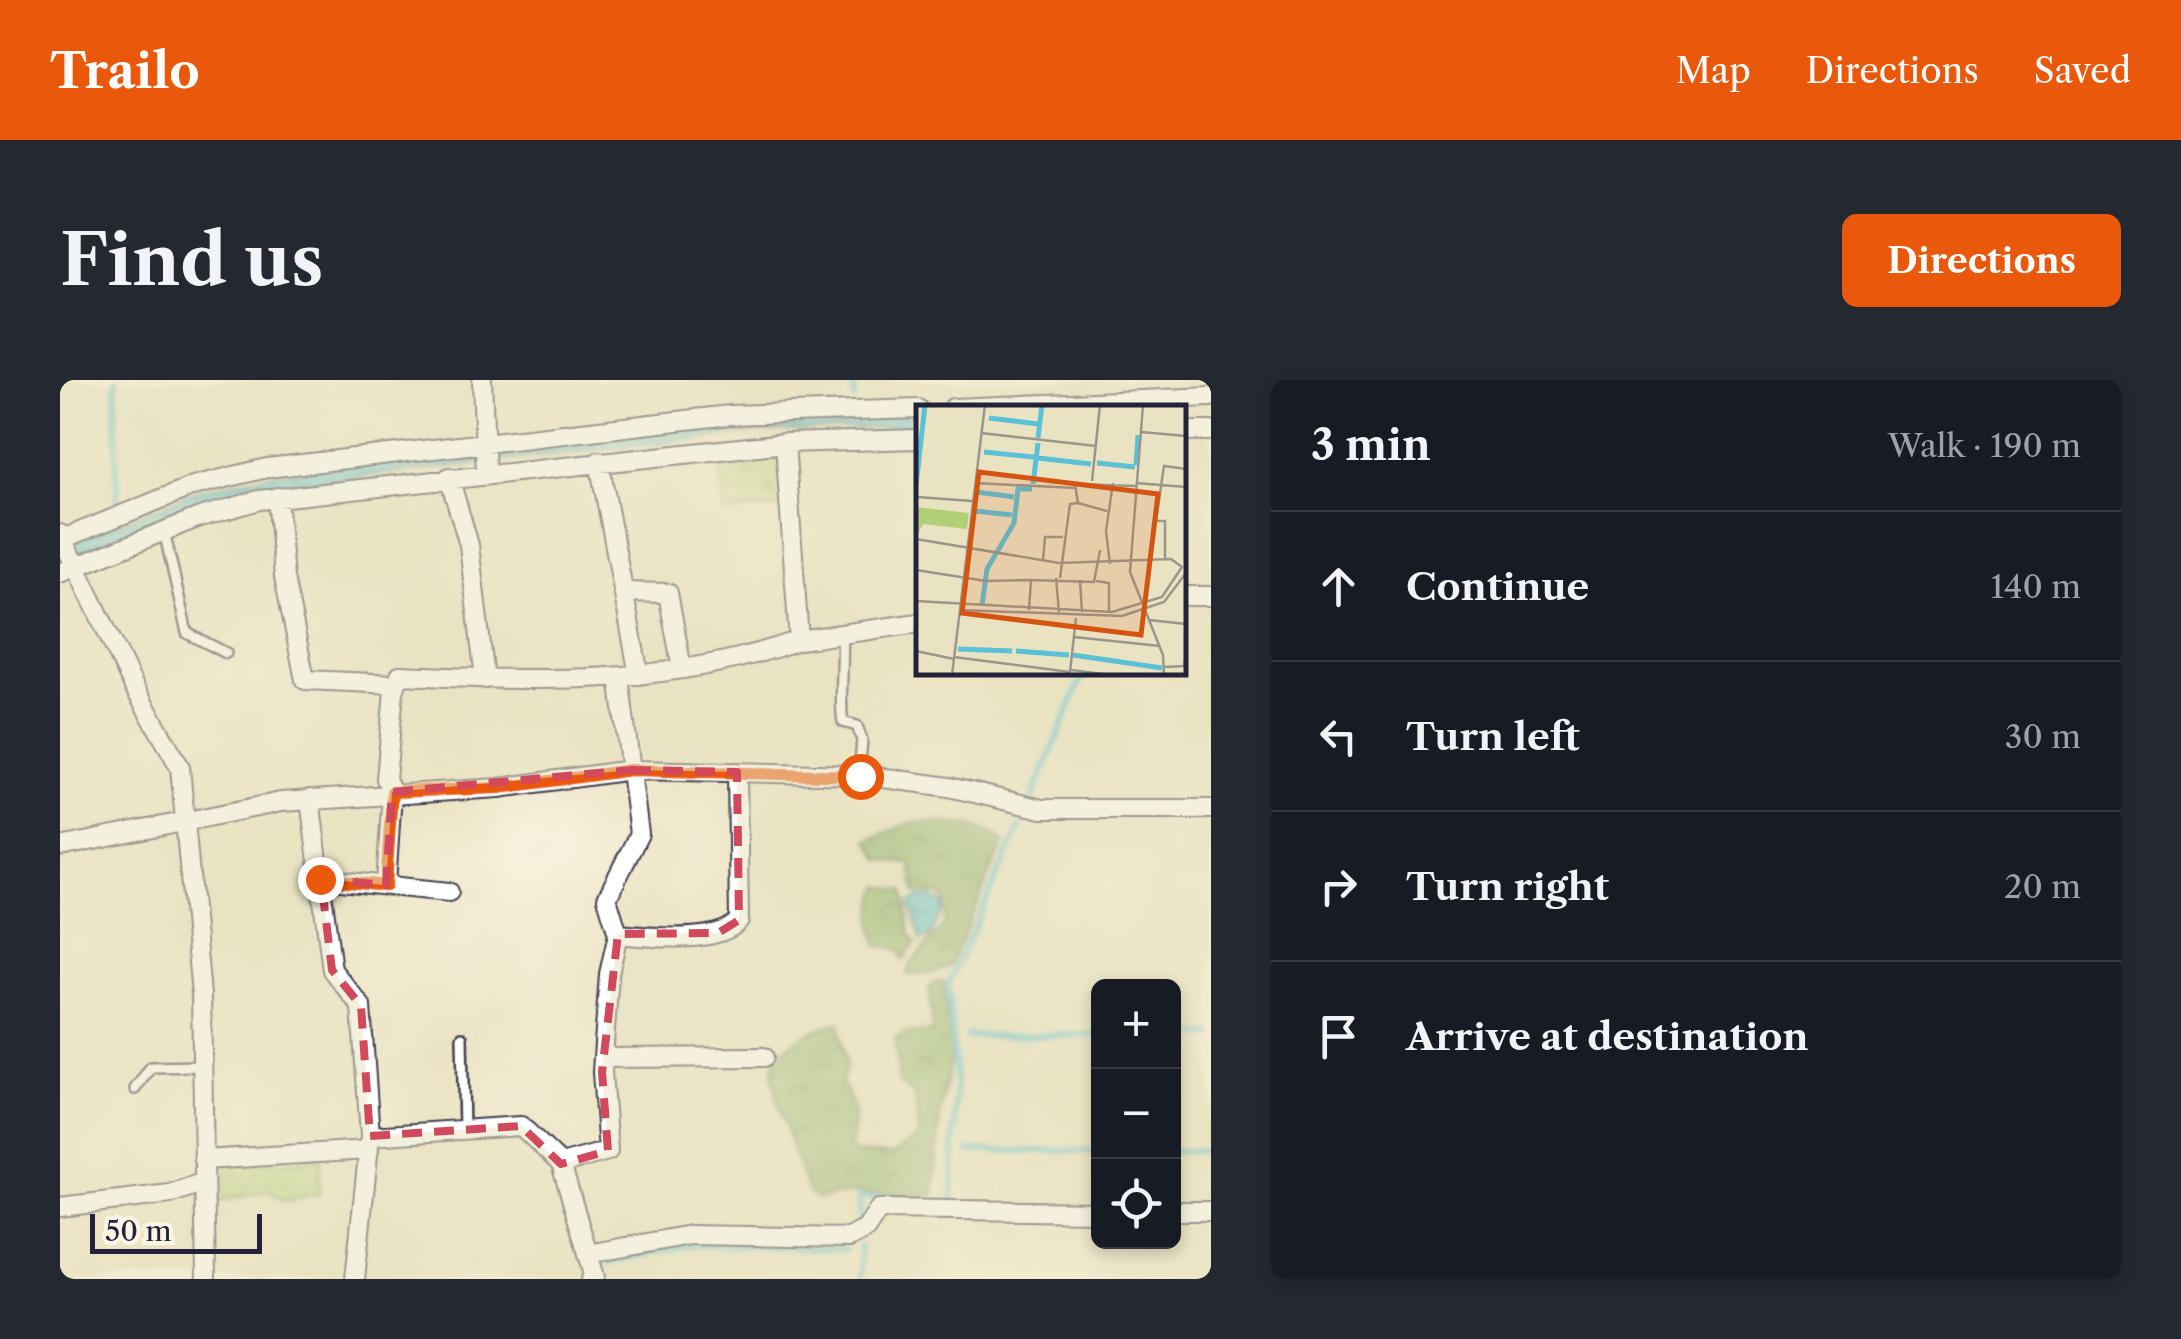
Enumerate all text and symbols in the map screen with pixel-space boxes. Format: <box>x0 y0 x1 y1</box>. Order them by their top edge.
text: Trailo <box>50 41 200 100</box>
text: Map <box>1676 49 1751 92</box>
text: Directions <box>1806 49 1979 92</box>
text: Saved <box>2034 49 2131 92</box>
button: Directions <box>1842 214 2121 307</box>
text: Find us <box>60 217 323 303</box>
inset map <box>916 405 1186 675</box>
text: 3 min <box>1311 419 1431 471</box>
text: Walk · 190 m <box>1888 426 2081 465</box>
icon: ahead <box>1311 559 1366 614</box>
text: Continue <box>1406 563 1589 610</box>
text: 140 m <box>1990 567 2081 606</box>
icon: left <box>1311 709 1366 764</box>
text: Turn left <box>1406 713 1580 760</box>
text: 30 m <box>2005 717 2081 756</box>
route start <box>838 754 884 800</box>
route end <box>298 857 344 903</box>
icon: right <box>1311 859 1366 914</box>
text: Turn right <box>1406 863 1609 910</box>
text: 20 m <box>2004 867 2081 906</box>
map controls <box>1091 979 1181 1249</box>
button: + <box>1091 979 1181 1069</box>
icon: arrive <box>1311 1009 1366 1064</box>
text: Arrive at destination <box>1406 1013 1809 1060</box>
button: − <box>1091 1069 1181 1159</box>
button: locate <box>1091 1159 1181 1249</box>
scale bar <box>90 1209 262 1254</box>
text: 50 m <box>105 1214 172 1248</box>

